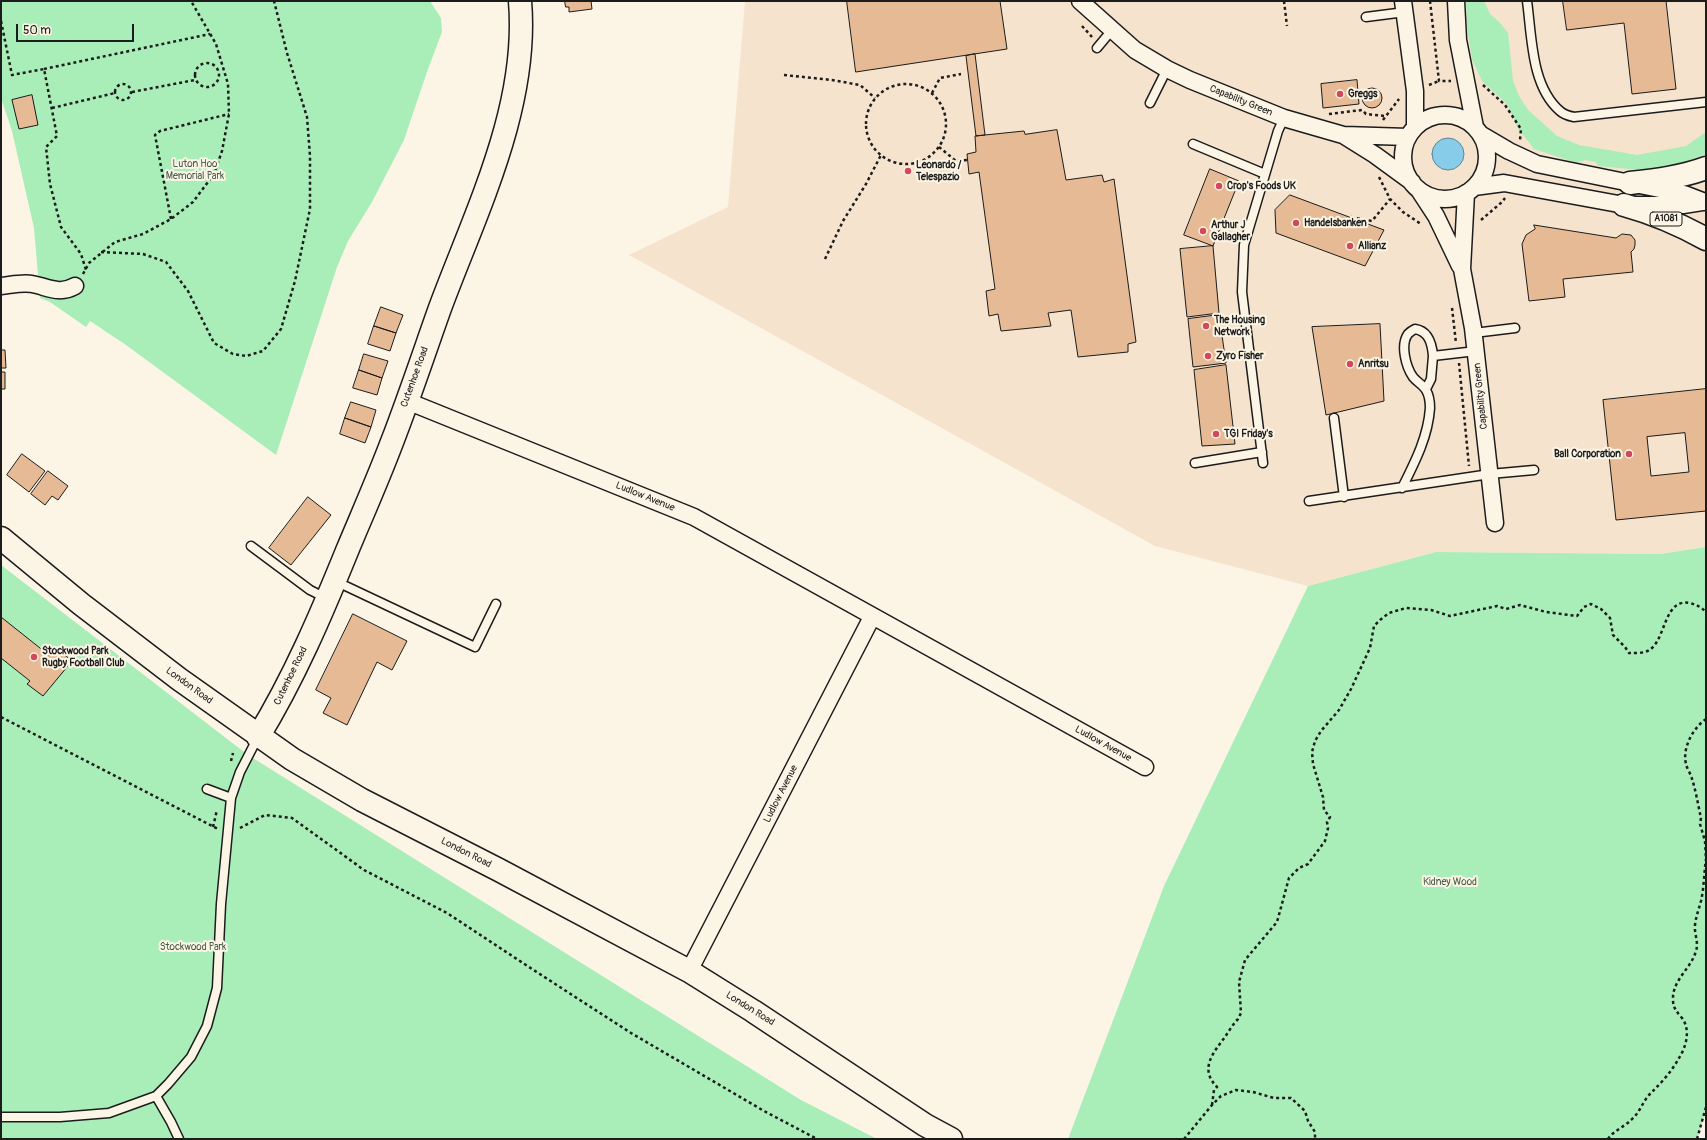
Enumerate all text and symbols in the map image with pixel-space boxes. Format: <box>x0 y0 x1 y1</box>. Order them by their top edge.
scale bar <box>18 16 136 42</box>
text: 50 m <box>23 23 51 38</box>
street label: Capability Green <box>1208 83 1274 119</box>
place label: Greggs <box>1348 88 1377 100</box>
marker: Greggs <box>1335 89 1345 99</box>
park label: Luton Hoo Memorial Park <box>166 158 224 182</box>
place label: Leonardo / Telespazio <box>916 159 961 182</box>
marker: Leonardo / Telespazio <box>903 166 913 176</box>
place label: Crop's Foods UK <box>1227 180 1296 192</box>
marker: Crop's Foods UK <box>1214 181 1224 191</box>
road number: A1081 <box>1650 212 1682 226</box>
place label: Handelsbanken <box>1304 217 1367 229</box>
marker: Handelsbanken <box>1291 218 1301 228</box>
place label: Arthur J Gallagher <box>1211 219 1250 242</box>
marker: Arthur J Gallagher <box>1198 226 1208 236</box>
place label: Allianz <box>1358 240 1386 252</box>
marker: Allianz <box>1345 241 1355 251</box>
place label: The Housing Network <box>1214 314 1265 338</box>
marker: The Housing Network <box>1201 321 1211 331</box>
street label: Cutenhoe Road <box>399 345 431 409</box>
place label: Zyro Fisher <box>1216 350 1263 362</box>
marker: Zyro Fisher <box>1203 351 1213 361</box>
place label: Anritsu <box>1358 358 1389 370</box>
marker: Anritsu <box>1345 359 1355 369</box>
street label: Capability Green <box>1472 362 1490 430</box>
place label: TGI Friday's <box>1224 428 1273 440</box>
marker: TGI Friday's <box>1211 429 1221 439</box>
place label: Ball Corporation <box>1554 448 1621 460</box>
marker: Ball Corporation <box>1624 449 1634 459</box>
street label: Ludlow Avenue <box>614 480 676 514</box>
place label: Stockwood Park Rugby Football Club <box>42 645 124 668</box>
street label: Cutenhoe Road <box>272 645 310 707</box>
marker: Stockwood Park Rugby Football Club <box>29 652 39 662</box>
street label: London Road <box>163 665 215 707</box>
street label: Ludlow Avenue <box>1073 724 1133 764</box>
street label: Ludlow Avenue <box>761 763 801 825</box>
street label: London Road <box>439 835 493 871</box>
park label: Kidney Wood <box>1423 876 1477 888</box>
park label: Stockwood Park <box>160 941 226 953</box>
street label: London Road <box>723 989 777 1029</box>

